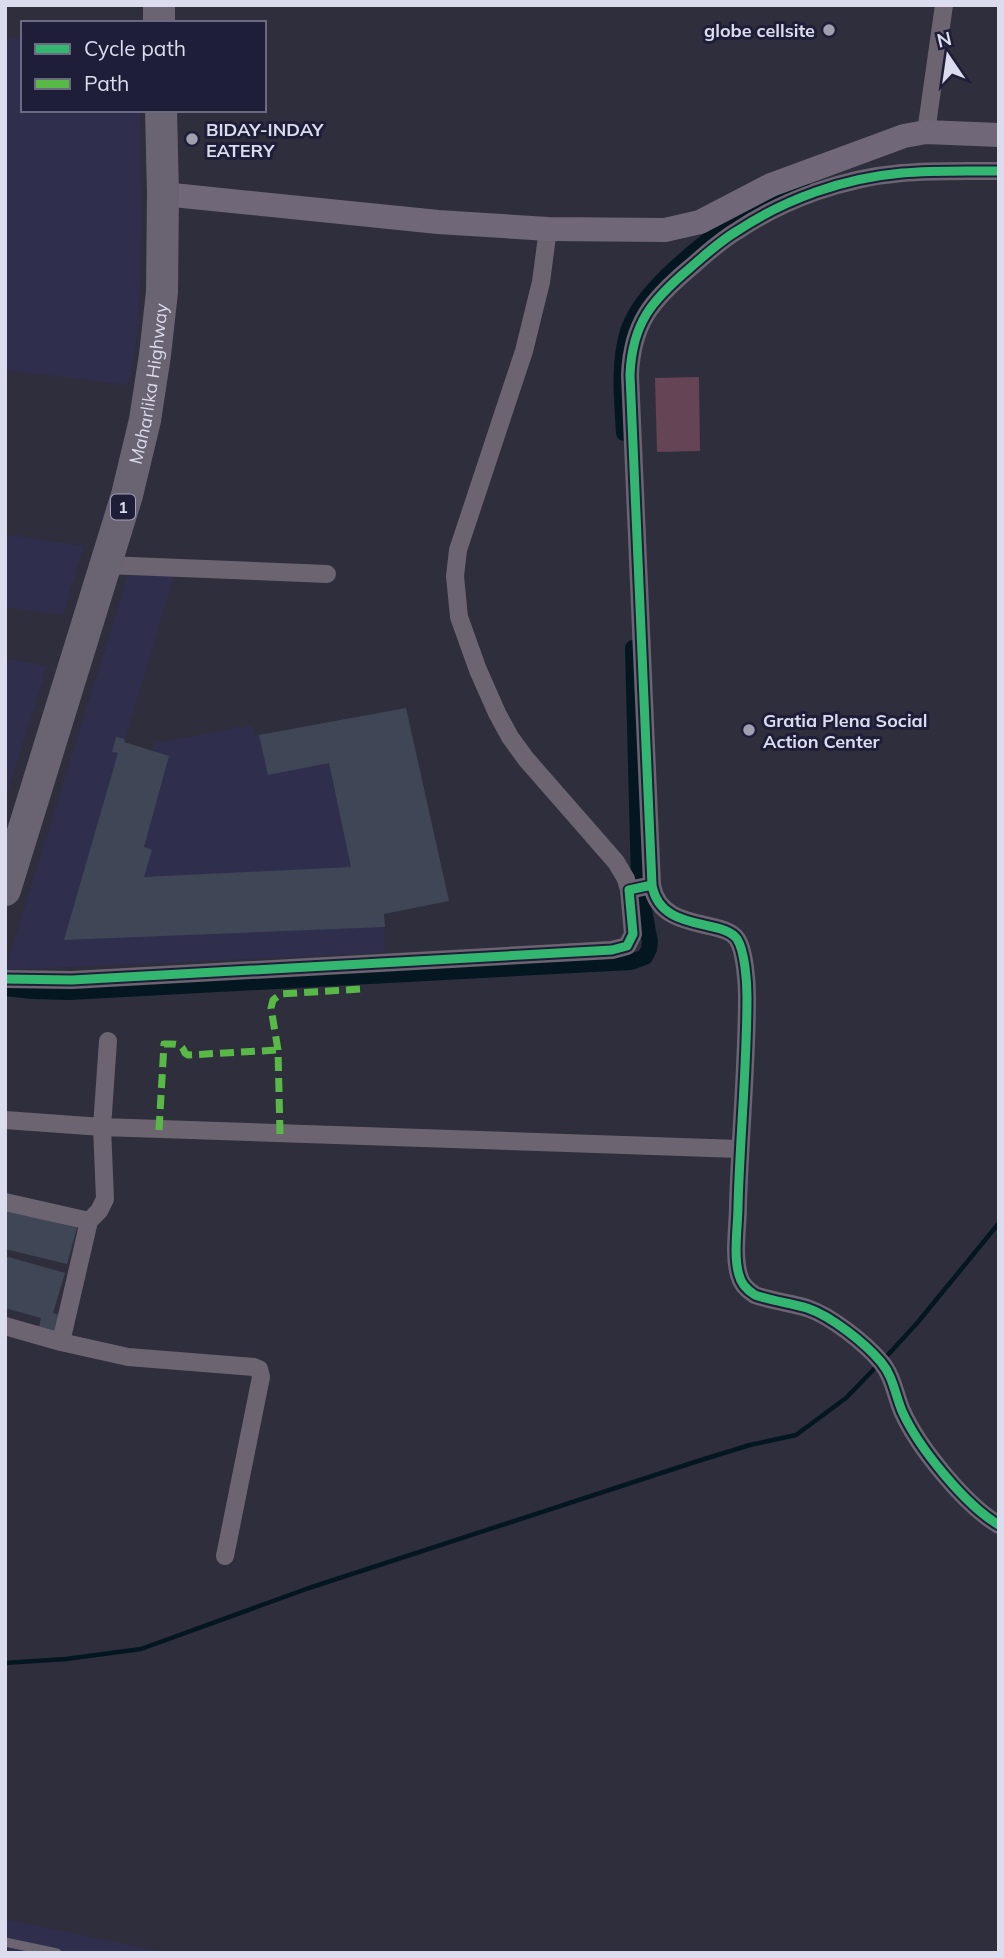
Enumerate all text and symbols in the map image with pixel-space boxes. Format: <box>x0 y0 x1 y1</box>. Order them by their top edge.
place label: globe cellsite <box>704 19 815 42</box>
legend <box>21 21 266 112</box>
north arrow <box>913 21 983 91</box>
marker: globe cellsite <box>821 22 837 38</box>
text: N <box>934 26 954 53</box>
text: Cycle path <box>84 35 186 61</box>
text: Path <box>84 70 129 96</box>
place label: BIDAY-INDAY EATERY <box>206 118 324 162</box>
marker: BIDAY-INDAY EATERY <box>184 131 200 147</box>
street label: Maharlika Highway <box>123 302 172 466</box>
road number: 1 <box>111 494 135 520</box>
place label: Gratia Plena Social Action Center <box>763 709 927 753</box>
marker: Gratia Plena Social Action Center <box>741 722 757 738</box>

